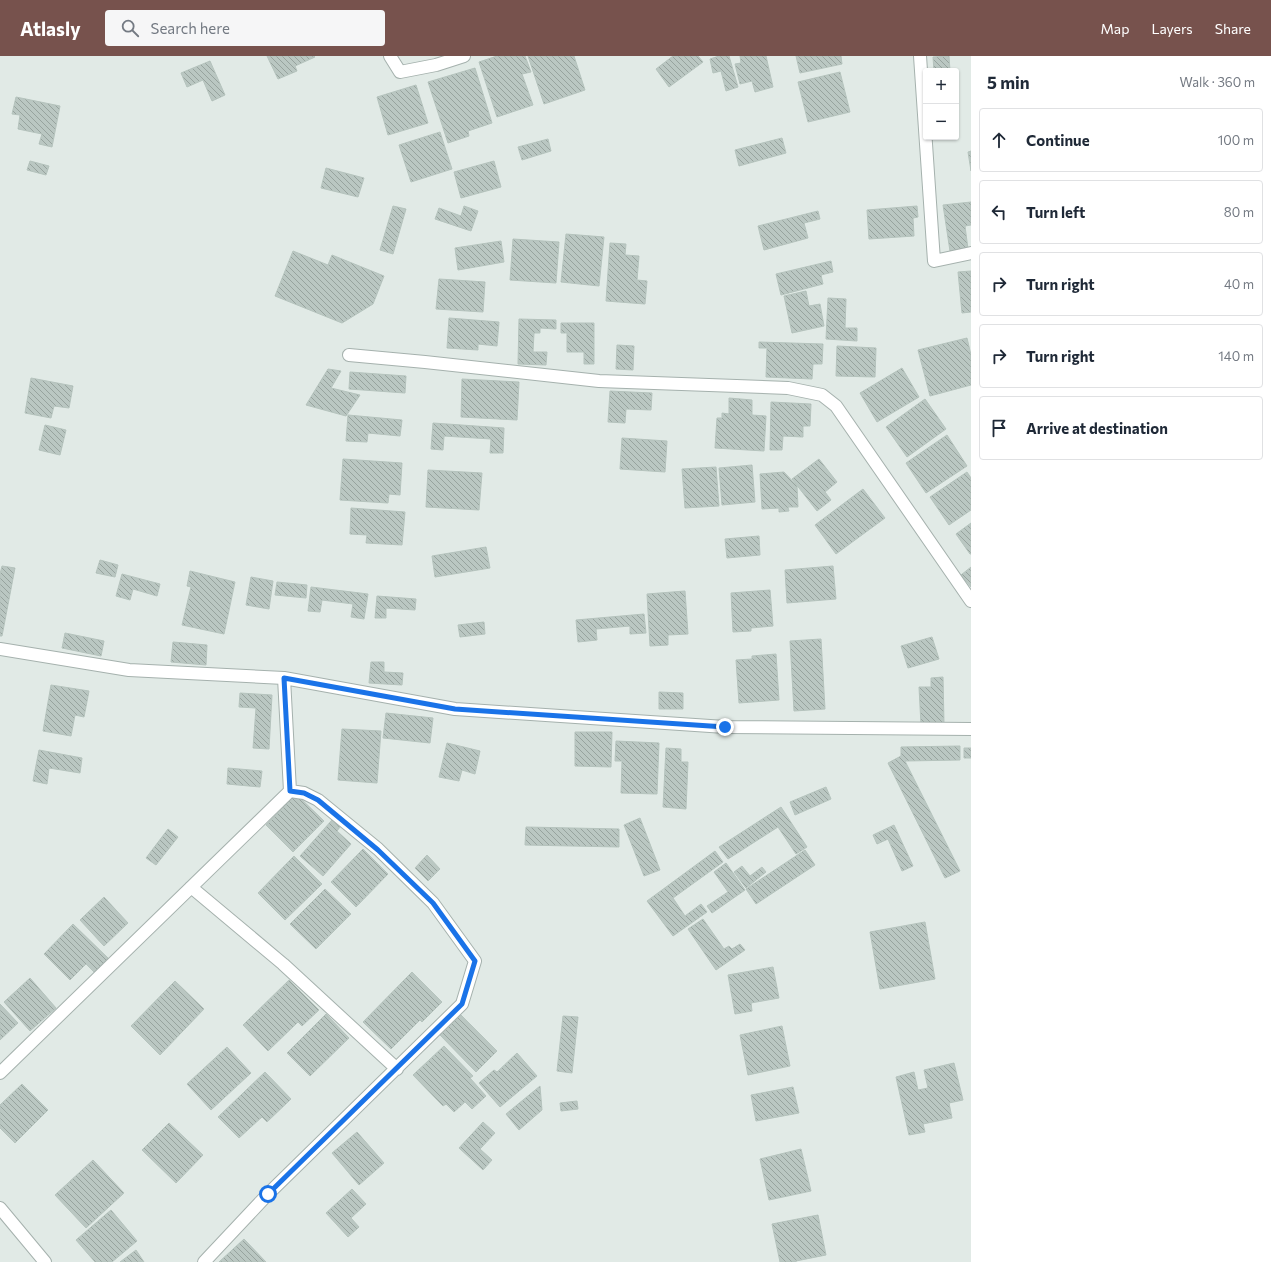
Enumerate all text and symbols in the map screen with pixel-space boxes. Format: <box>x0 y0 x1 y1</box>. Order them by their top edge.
search box <box>105 10 385 46</box>
text: Atlasly <box>20 17 81 40</box>
icon: search <box>119 17 141 39</box>
text: Search here <box>151 19 230 37</box>
text: Map <box>1101 20 1129 37</box>
text: Layers <box>1151 20 1193 37</box>
text: Share <box>1215 20 1251 37</box>
map controls <box>923 68 959 140</box>
button: + <box>923 68 959 104</box>
text: 5 min <box>987 72 1030 93</box>
text: Walk · 360 m <box>1180 74 1255 90</box>
button: − <box>923 104 959 140</box>
icon: ahead <box>988 129 1010 151</box>
text: Continue <box>1026 131 1090 149</box>
text: 100 m <box>1218 132 1254 148</box>
icon: left <box>988 201 1010 223</box>
text: Turn left <box>1026 203 1085 221</box>
text: 80 m <box>1224 204 1254 220</box>
icon: right <box>988 273 1010 295</box>
text: Turn right <box>1026 275 1095 293</box>
text: 40 m <box>1224 276 1254 292</box>
icon: right <box>988 345 1010 367</box>
text: Turn right <box>1026 347 1095 365</box>
text: 140 m <box>1218 348 1254 364</box>
icon: arrive <box>988 417 1010 439</box>
text: Arrive at destination <box>1026 419 1168 437</box>
route end <box>716 718 734 736</box>
route start <box>259 1185 277 1203</box>

